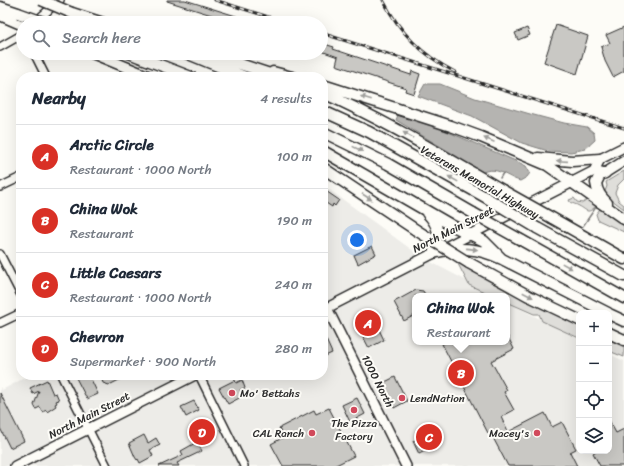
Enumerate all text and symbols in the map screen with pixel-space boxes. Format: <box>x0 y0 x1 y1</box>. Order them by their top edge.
search box <box>16 16 328 60</box>
text: Search here <box>62 25 141 51</box>
icon: search <box>30 27 52 49</box>
text: Nearby <box>32 83 86 113</box>
text: 4 results <box>260 87 312 110</box>
one-way arrow <box>359 95 371 101</box>
text: Arctic Circle <box>70 132 154 158</box>
one-way arrow <box>402 132 414 139</box>
one-way arrow <box>483 137 494 143</box>
street label: Veterans Memorial Highway <box>417 141 543 224</box>
text: A <box>41 145 49 168</box>
text: 100 m <box>277 145 312 168</box>
one-way arrow <box>352 146 364 152</box>
one-way arrow <box>556 157 568 164</box>
text: Restaurant · 1000 North <box>70 158 212 181</box>
one-way arrow <box>447 176 459 182</box>
one-way arrow <box>362 193 372 201</box>
text: China Wok <box>70 196 138 222</box>
street label: North Main Street <box>409 201 497 258</box>
text: B <box>41 209 49 232</box>
text: 190 m <box>277 209 312 232</box>
text: Restaurant <box>70 222 134 245</box>
your location <box>347 230 367 250</box>
one-way arrow <box>465 246 478 253</box>
text: Little Caesars <box>70 260 161 286</box>
one-way arrow <box>561 263 573 270</box>
text: C <box>41 273 49 296</box>
text: 240 m <box>275 273 312 296</box>
text: Restaurant · 1000 North <box>70 286 212 309</box>
one-way arrow <box>522 292 533 298</box>
popup <box>412 293 510 345</box>
text: China Wok <box>427 295 495 321</box>
pin: A <box>355 308 381 338</box>
map controls <box>576 310 612 454</box>
button: + <box>576 310 612 346</box>
text: Restaurant <box>427 321 491 344</box>
text: Chevron <box>70 324 124 350</box>
text: D <box>41 337 49 360</box>
text: 280 m <box>275 337 312 360</box>
button: − <box>576 346 612 382</box>
text: Supermarket · 900 North <box>70 350 216 373</box>
street label: 1000 North <box>356 352 399 411</box>
pin: B <box>448 358 474 388</box>
button: locate <box>576 382 612 418</box>
place label: Mo' Bettahs <box>240 384 301 403</box>
street label: North Main Street <box>45 387 133 444</box>
marker: Mo' Bettahs <box>227 388 237 398</box>
place label: LendNation <box>410 389 465 408</box>
marker: LendNation <box>397 393 407 403</box>
marker: The Pizza Factory <box>349 405 359 415</box>
place label: The Pizza Factory <box>331 414 377 446</box>
pin: D <box>189 417 215 447</box>
button: layers <box>576 418 612 454</box>
pin: C <box>416 422 442 452</box>
place label: CAL Ranch <box>253 424 304 443</box>
place label: Macey's <box>489 424 529 443</box>
marker: CAL Ranch <box>307 428 317 438</box>
marker: Macey's <box>532 428 542 438</box>

